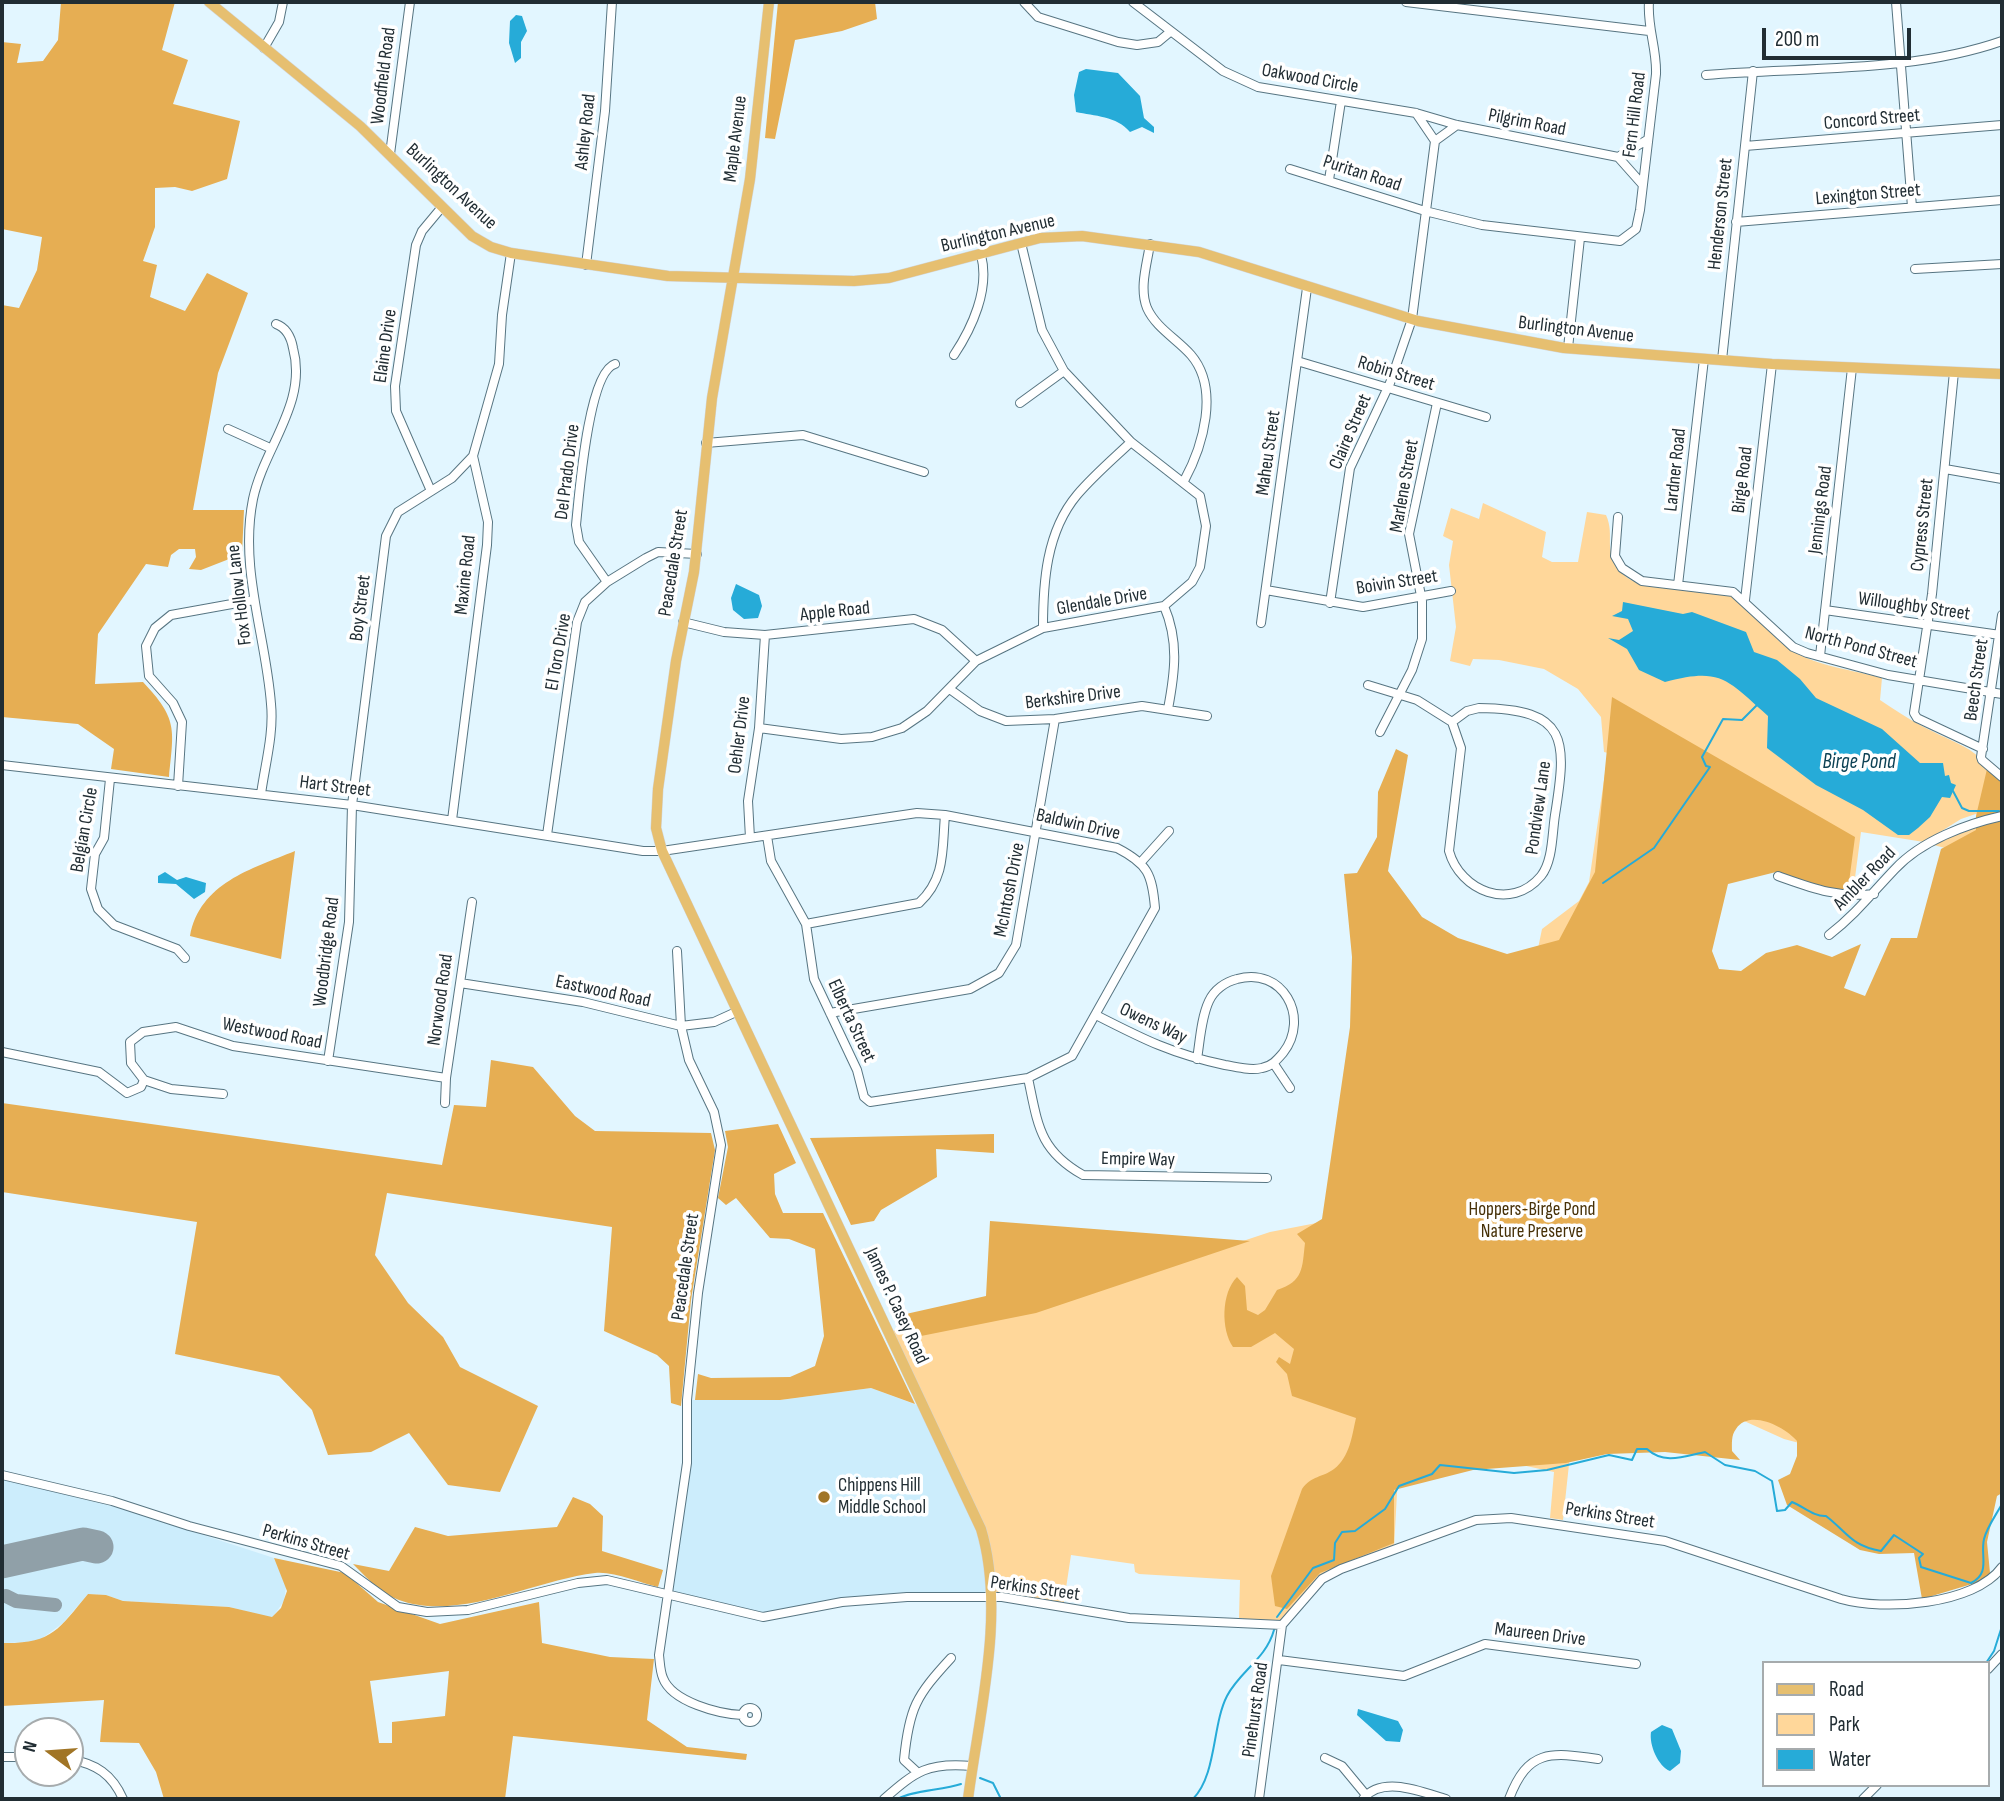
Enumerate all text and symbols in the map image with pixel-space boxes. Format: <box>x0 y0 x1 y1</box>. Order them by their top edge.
scale bar <box>1766 14 1915 58</box>
street label: Woodfield Road <box>367 26 401 126</box>
text: 200 m <box>1775 27 1819 52</box>
street label: Oakwood Circle <box>1260 59 1360 99</box>
street label: Fern Hill Road <box>1618 71 1652 159</box>
street label: Ashley Road <box>571 93 601 171</box>
street label: Maple Avenue <box>719 94 753 184</box>
street label: Pilgrim Road <box>1486 104 1568 142</box>
street label: Concord Street <box>1823 104 1921 136</box>
street label: Burlington Avenue <box>401 139 501 235</box>
street label: Puritan Road <box>1320 151 1404 197</box>
street label: Henderson Street <box>1704 157 1738 271</box>
street label: Lexington Street <box>1815 179 1921 211</box>
street label: Burlington Avenue <box>939 210 1057 258</box>
street label: Elaine Drive <box>370 308 402 384</box>
street label: Burlington Avenue <box>1517 312 1635 348</box>
street label: Robin Street <box>1355 352 1437 396</box>
street label: Claire Street <box>1325 391 1377 473</box>
street label: Maheu Street <box>1252 409 1286 497</box>
street label: Del Prado Drive <box>551 423 585 521</box>
street label: Lardner Road <box>1660 427 1692 513</box>
street label: Marlene Street <box>1386 438 1424 534</box>
street label: Birge Road <box>1728 445 1758 515</box>
street label: Jennings Road <box>1804 465 1838 555</box>
street label: Cypress Street <box>1907 477 1939 573</box>
street label: Peacedale Street <box>654 508 694 618</box>
street label: Maxine Road <box>450 534 482 616</box>
street label: Fox Hollow Lane <box>223 543 257 647</box>
street label: Boivin Street <box>1355 565 1439 601</box>
street label: Boy Street <box>346 574 376 642</box>
street label: Glendale Drive <box>1055 583 1149 621</box>
street label: Willoughby Street <box>1857 588 1971 626</box>
street label: Apple Road <box>799 597 871 627</box>
street label: El Toro Drive <box>541 612 577 692</box>
street label: North Pond Street <box>1802 622 1920 674</box>
street label: Beech Street <box>1960 638 1994 722</box>
street label: Berkshire Drive <box>1024 681 1122 715</box>
street label: Oehler Drive <box>724 695 756 775</box>
water label: Birge Pond <box>1822 750 1896 776</box>
street label: Pondview Lane <box>1521 760 1557 856</box>
street label: Hart Street <box>298 771 372 803</box>
street label: Belgian Circle <box>66 786 104 874</box>
street label: Baldwin Drive <box>1034 804 1122 846</box>
street label: McIntosh Drive <box>990 841 1030 939</box>
street label: Ambler Road <box>1829 842 1901 916</box>
street label: Woodbridge Road <box>309 896 345 1008</box>
street label: Norwood Road <box>423 953 459 1047</box>
street label: Eastwood Road <box>553 971 653 1013</box>
street label: Elberta Street <box>822 976 880 1066</box>
street label: Owens Way <box>1116 998 1190 1050</box>
street label: Westwood Road <box>220 1013 324 1055</box>
street label: Empire Way <box>1101 1148 1175 1172</box>
park label: Hoppers-Birge Pond Nature Preserve <box>1469 1199 1595 1243</box>
street label: Peacedale Street <box>667 1212 705 1322</box>
street label: James P. Casey Road <box>859 1244 933 1368</box>
place label: Chippens Hill Middle School <box>838 1475 926 1519</box>
marker: Chippens Hill Middle School <box>816 1489 832 1505</box>
street label: Perkins Street <box>1564 1498 1656 1534</box>
street label: Perkins Street <box>260 1520 352 1566</box>
street label: Perkins Street <box>989 1571 1081 1607</box>
street label: Maureen Drive <box>1493 1618 1587 1652</box>
street label: Pinehurst Road <box>1238 1661 1274 1759</box>
legend <box>1762 1661 1990 1787</box>
text: Road <box>1829 1677 1864 1702</box>
text: Park <box>1829 1712 1860 1737</box>
north arrow <box>14 1717 84 1787</box>
text: N <box>18 1739 43 1755</box>
text: Water <box>1829 1747 1871 1772</box>

